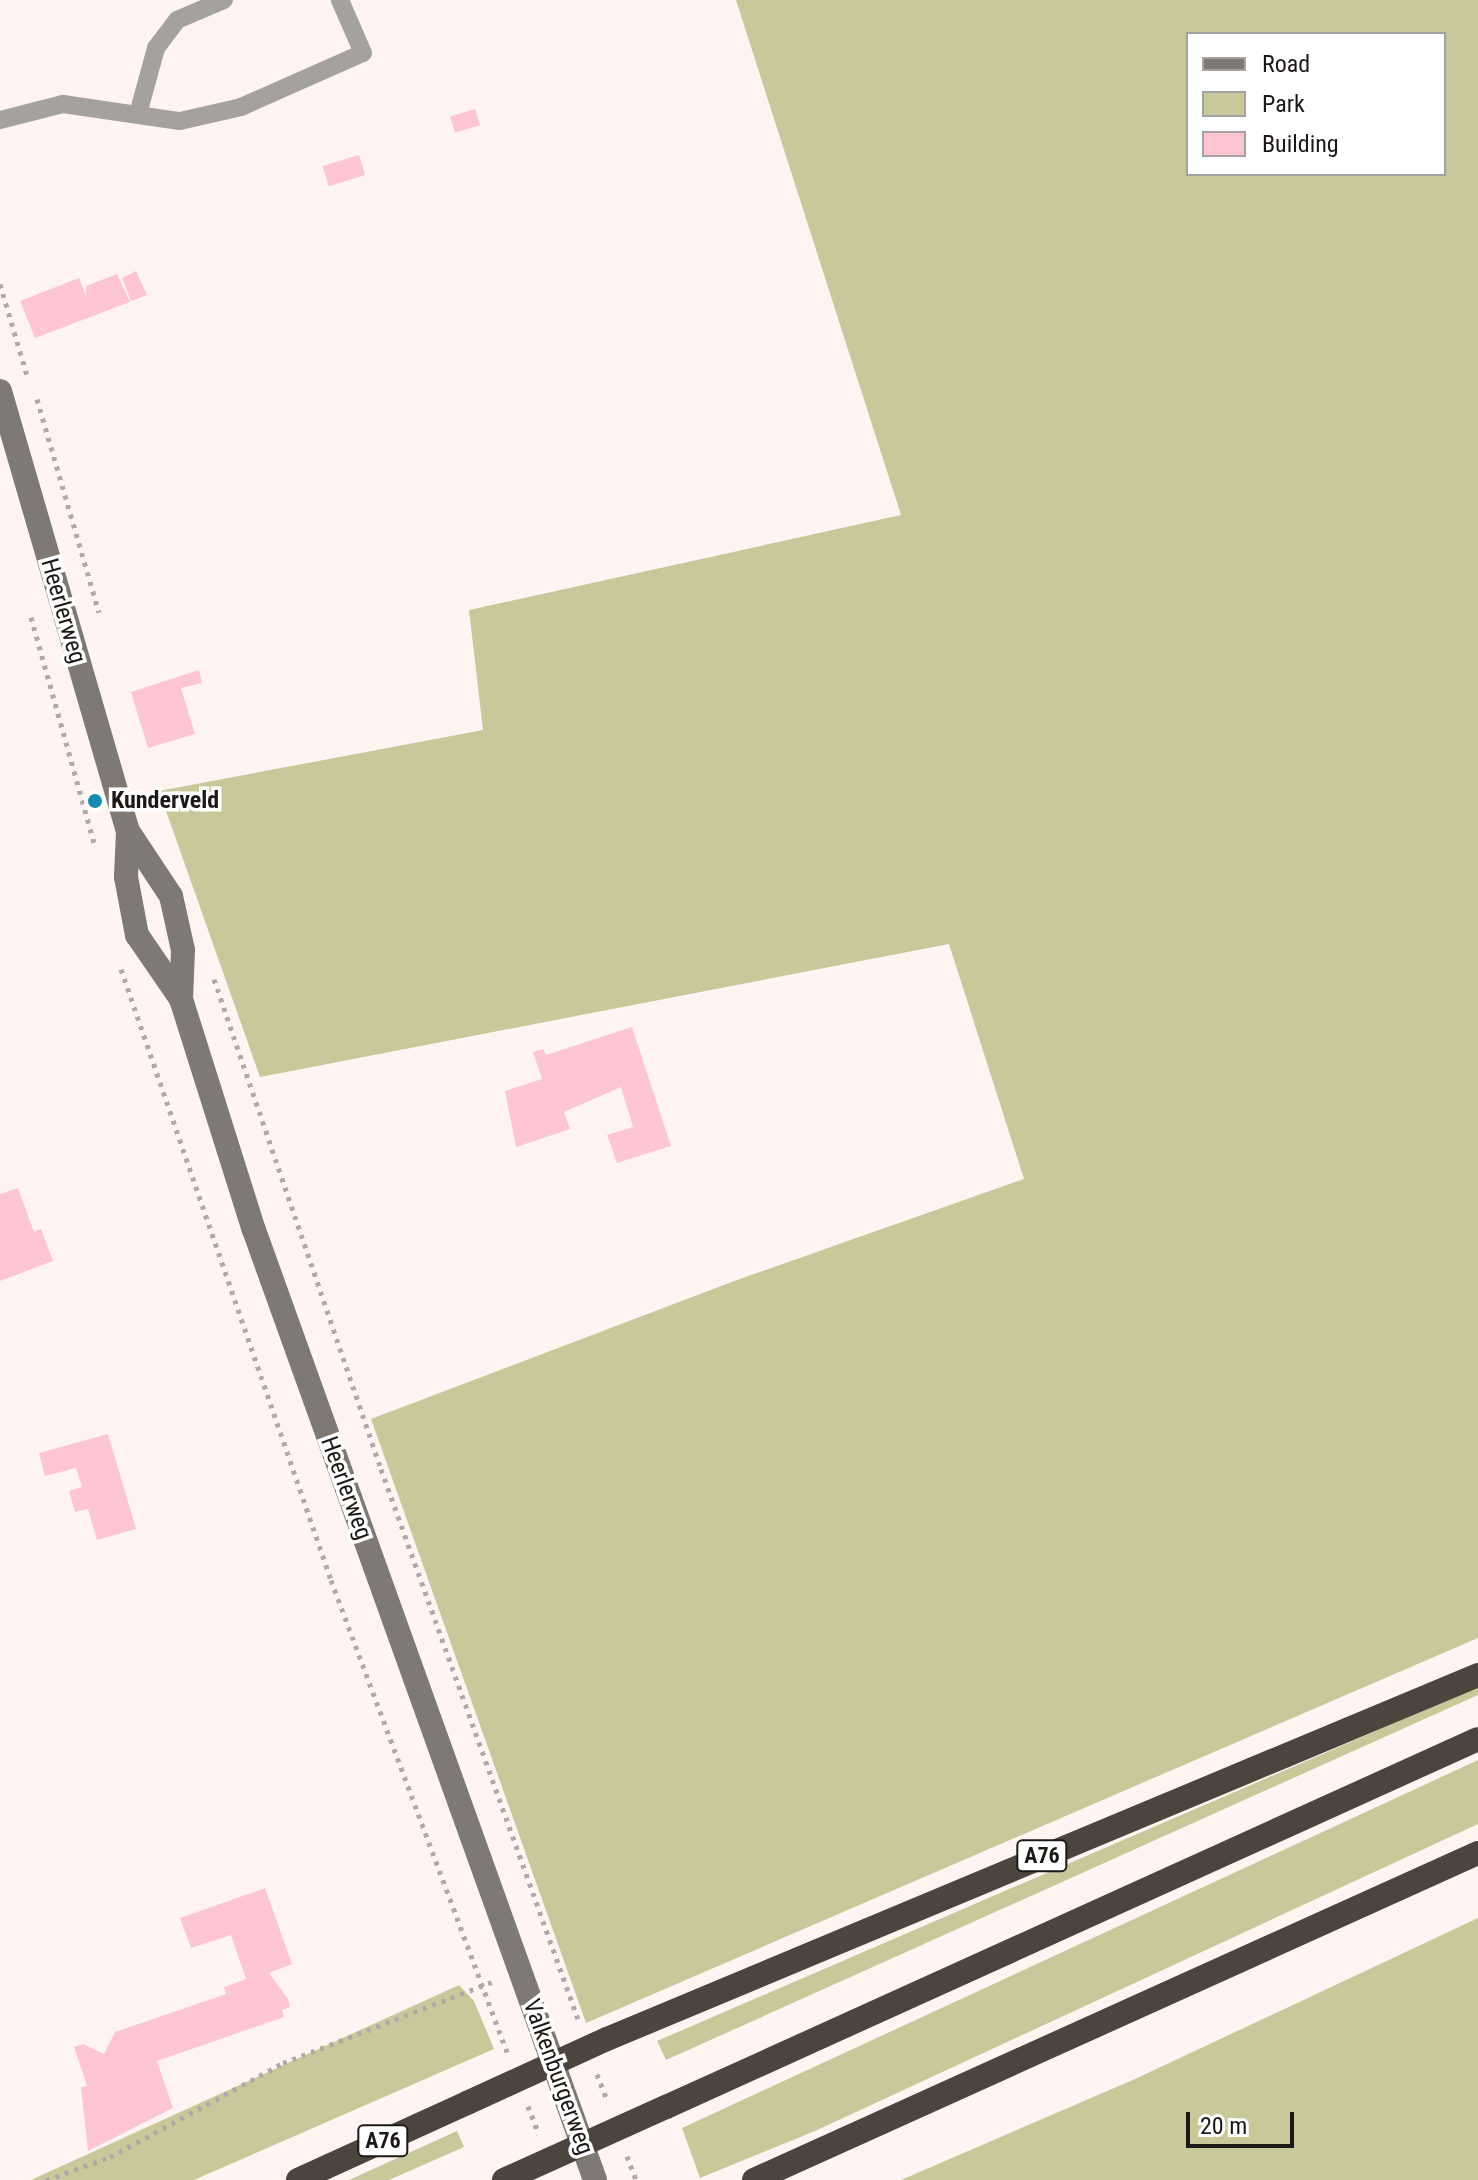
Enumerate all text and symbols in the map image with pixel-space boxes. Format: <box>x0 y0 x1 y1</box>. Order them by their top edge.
legend <box>1186 32 1446 176</box>
text: Road <box>1262 50 1310 78</box>
text: Park <box>1262 90 1305 118</box>
text: Building <box>1262 130 1339 158</box>
street label: Heerlerweg <box>34 555 92 667</box>
place label: Kunderveld <box>111 787 219 815</box>
marker: Kunderveld <box>86 792 104 810</box>
street label: Heerlerweg <box>314 1432 378 1544</box>
road number: A76 <box>1016 1838 1068 1874</box>
street label: Valkenburgerweg <box>517 1995 599 2159</box>
scale bar <box>1190 2096 1298 2146</box>
text: 20 m <box>1200 2112 1247 2140</box>
road number: A76 <box>357 2123 409 2159</box>

